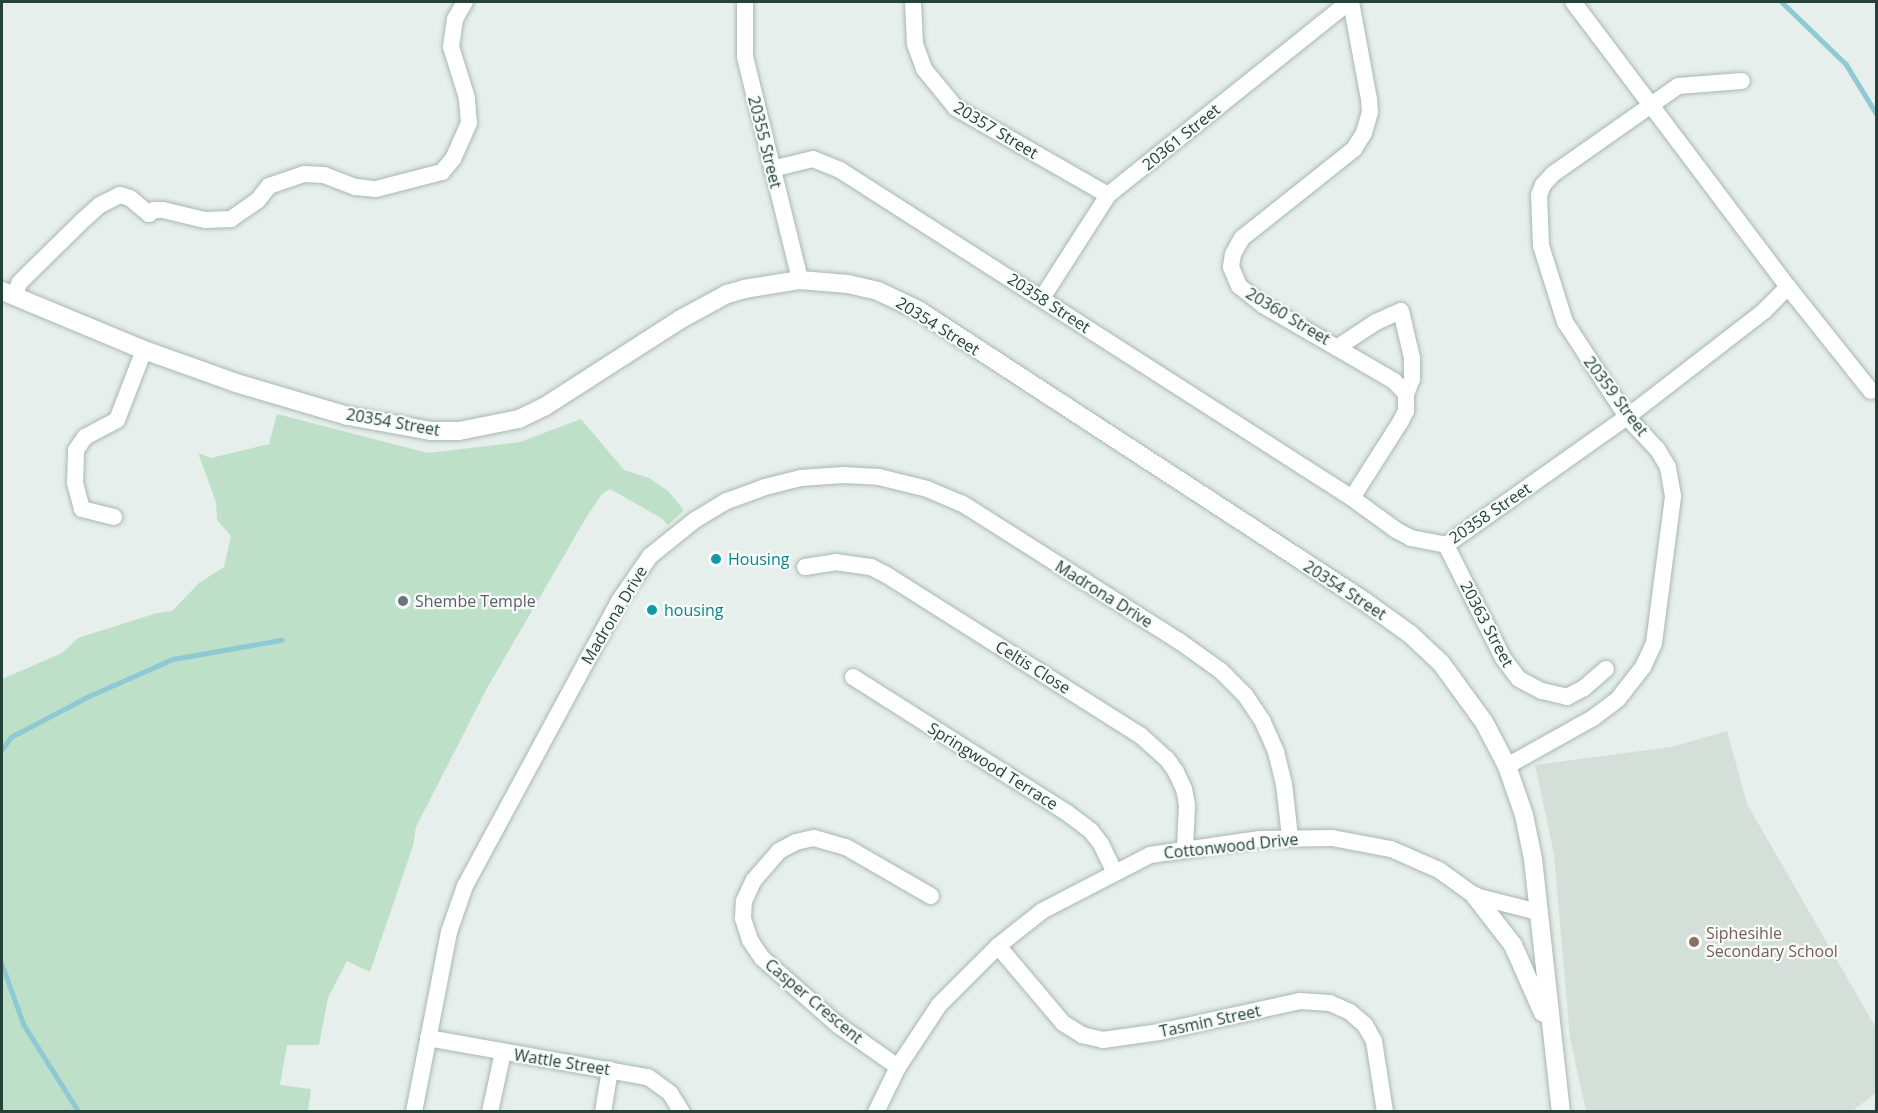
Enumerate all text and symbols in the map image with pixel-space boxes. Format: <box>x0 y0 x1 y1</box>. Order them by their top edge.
street label: 20355 Street <box>744 94 786 190</box>
street label: 20357 Street <box>951 97 1041 163</box>
street label: 20361 Street <box>1138 100 1224 174</box>
street label: 20358 Street <box>1004 269 1094 337</box>
street label: 20360 Street <box>1243 283 1333 349</box>
street label: 20354 Street <box>893 293 983 359</box>
street label: 20359 Street <box>1580 352 1652 440</box>
street label: 20354 Street <box>345 404 441 440</box>
street label: 20358 Street <box>1445 479 1535 547</box>
place label: Housing <box>728 549 789 569</box>
marker: Housing <box>709 552 723 566</box>
street label: Madrona Drive <box>1052 556 1156 632</box>
street label: 20354 Street <box>1300 556 1390 624</box>
street label: Madrona Drive <box>577 562 651 668</box>
street label: 20363 Street <box>1456 578 1518 670</box>
place label: Shembe Temple <box>415 591 536 611</box>
marker: Shembe Temple <box>396 594 410 608</box>
place label: housing <box>664 600 723 620</box>
marker: housing <box>645 603 659 617</box>
street label: Celtis Close <box>992 636 1074 698</box>
street label: Springwood Terrace <box>924 718 1062 814</box>
street label: Cottonwood Drive <box>1163 829 1299 863</box>
place label: Siphesihle Secondary School <box>1706 923 1838 961</box>
marker: Siphesihle Secondary School <box>1687 935 1701 949</box>
street label: Casper Crescent <box>761 955 867 1047</box>
street label: Tasmin Street <box>1158 1001 1262 1041</box>
street label: Wattle Street <box>513 1045 611 1079</box>

